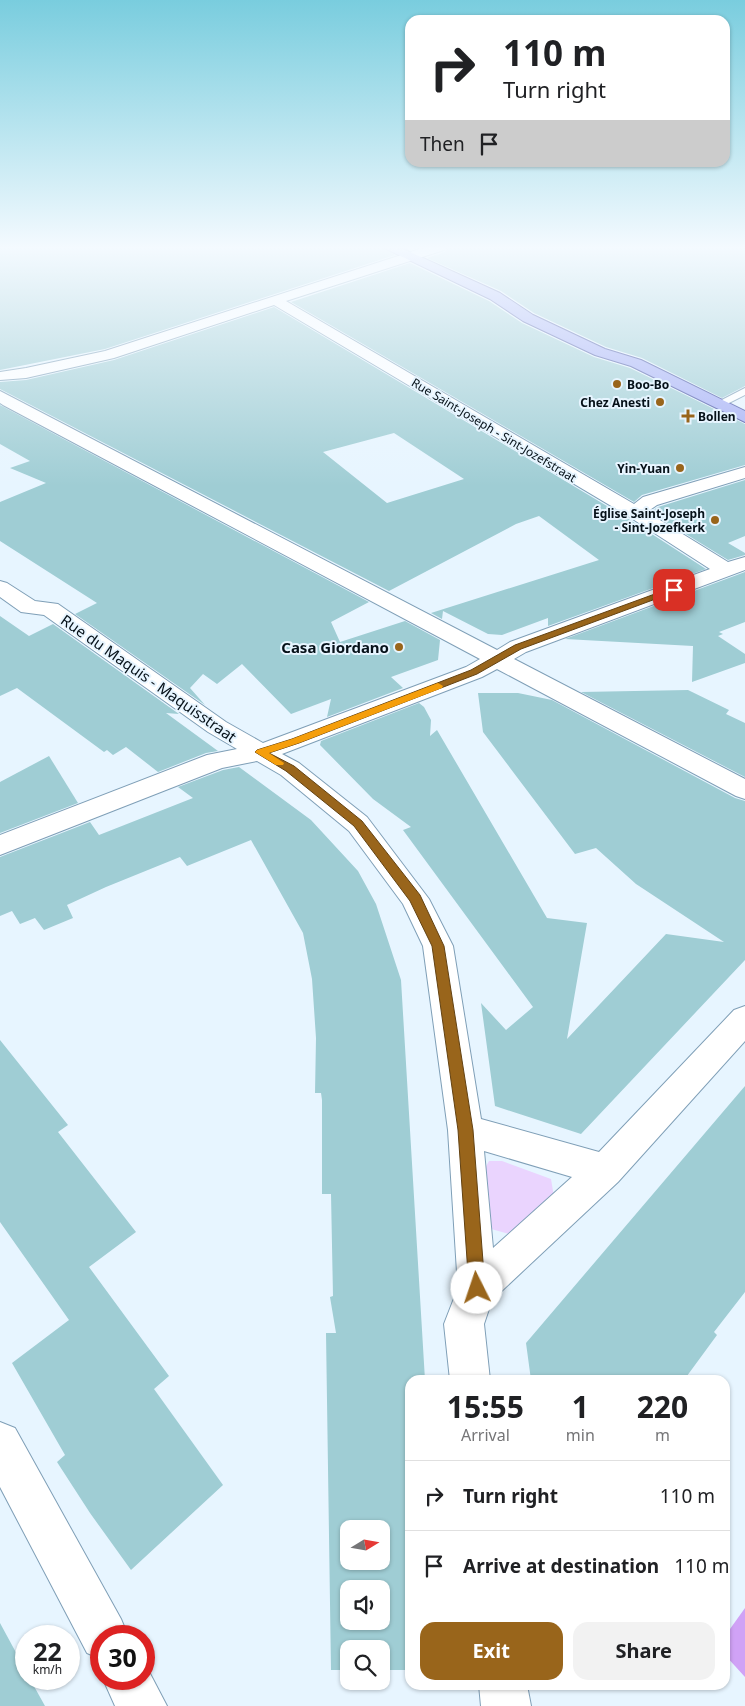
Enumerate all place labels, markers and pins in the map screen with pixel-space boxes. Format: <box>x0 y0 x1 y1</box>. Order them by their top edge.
place label: Boo-Bo <box>627 376 669 393</box>
marker: Boo-Bo <box>611 378 623 390</box>
place label: Chez Anesti <box>580 394 650 411</box>
marker: Chez Anesti <box>654 396 666 408</box>
place label: Bollen <box>698 408 736 425</box>
marker: Bollen <box>682 410 694 422</box>
place label: Yin-Yuan <box>617 460 670 477</box>
marker: Yin-Yuan <box>674 462 686 474</box>
place label: Église Saint-Joseph - Sint-Jozefkerk <box>593 505 706 536</box>
marker: Église Saint-Joseph - Sint-Jozefkerk <box>709 514 721 526</box>
pin <box>653 569 695 611</box>
place label: Casa Giordano <box>281 637 389 657</box>
marker: Casa Giordano <box>393 641 405 653</box>

